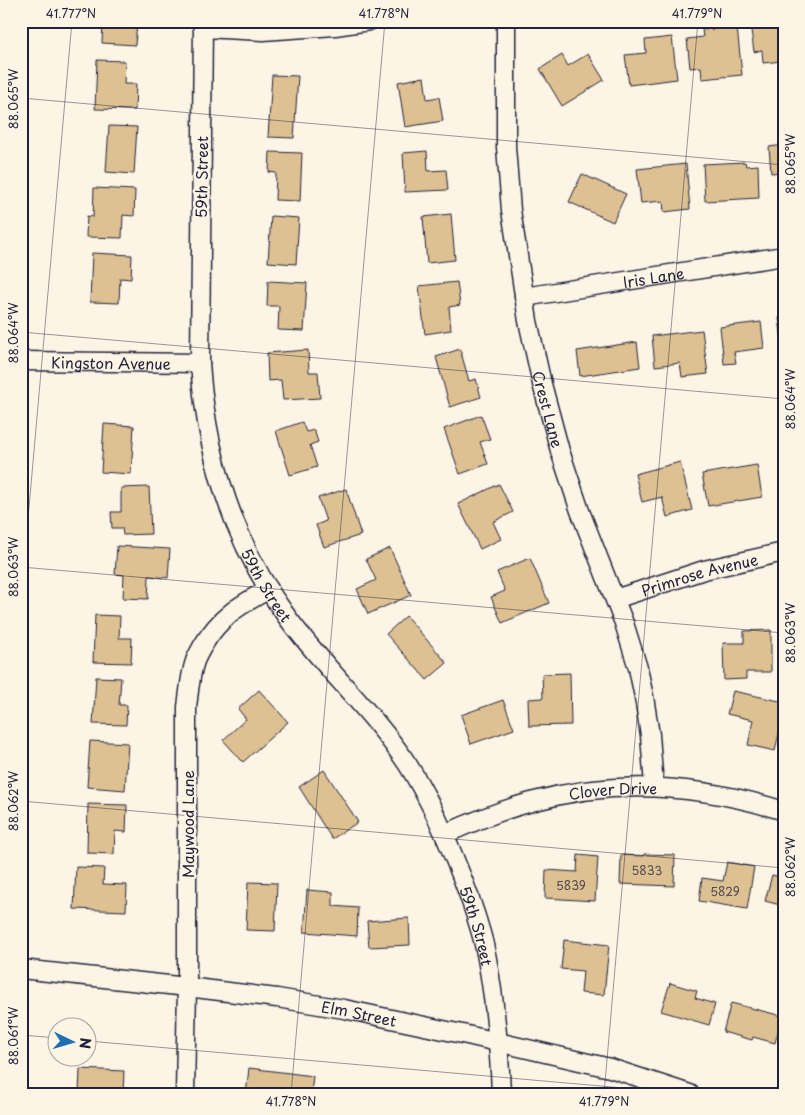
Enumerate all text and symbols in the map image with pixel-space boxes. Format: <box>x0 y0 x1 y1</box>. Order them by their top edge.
text: 41.777°N <box>46 4 96 22</box>
text: 41.778°N <box>359 4 409 22</box>
text: 41.779°N <box>672 4 722 22</box>
text: 88.065°W <box>4 68 22 129</box>
text: 88.065°W <box>781 133 799 194</box>
street label: 59th Street <box>189 136 213 218</box>
street label: Iris Lane <box>621 260 686 293</box>
text: 88.064°W <box>4 302 22 363</box>
street label: Kingston Avenue <box>51 350 171 374</box>
street label: Crest Lane <box>528 368 570 450</box>
text: 88.064°W <box>781 368 799 429</box>
text: 88.063°W <box>4 536 22 597</box>
street label: 59th Street <box>236 544 298 626</box>
street label: Primrose Avenue <box>638 547 760 601</box>
text: 88.063°W <box>781 602 799 663</box>
text: 88.062°W <box>4 770 22 831</box>
street label: Maywood Lane <box>176 770 199 878</box>
street label: Clover Drive <box>567 776 658 805</box>
text: 88.062°W <box>781 836 799 897</box>
house number: 5833 <box>632 861 662 879</box>
house number: 5839 <box>556 876 586 894</box>
street label: 59th Street <box>455 882 500 967</box>
house number: 5829 <box>710 882 740 900</box>
street label: Elm Street <box>320 994 399 1031</box>
text: 88.061°W <box>4 1006 22 1065</box>
north arrow <box>48 1018 98 1068</box>
text: N <box>75 1037 96 1050</box>
text: 41.778°N <box>266 1092 316 1110</box>
text: 41.779°N <box>579 1092 629 1110</box>

